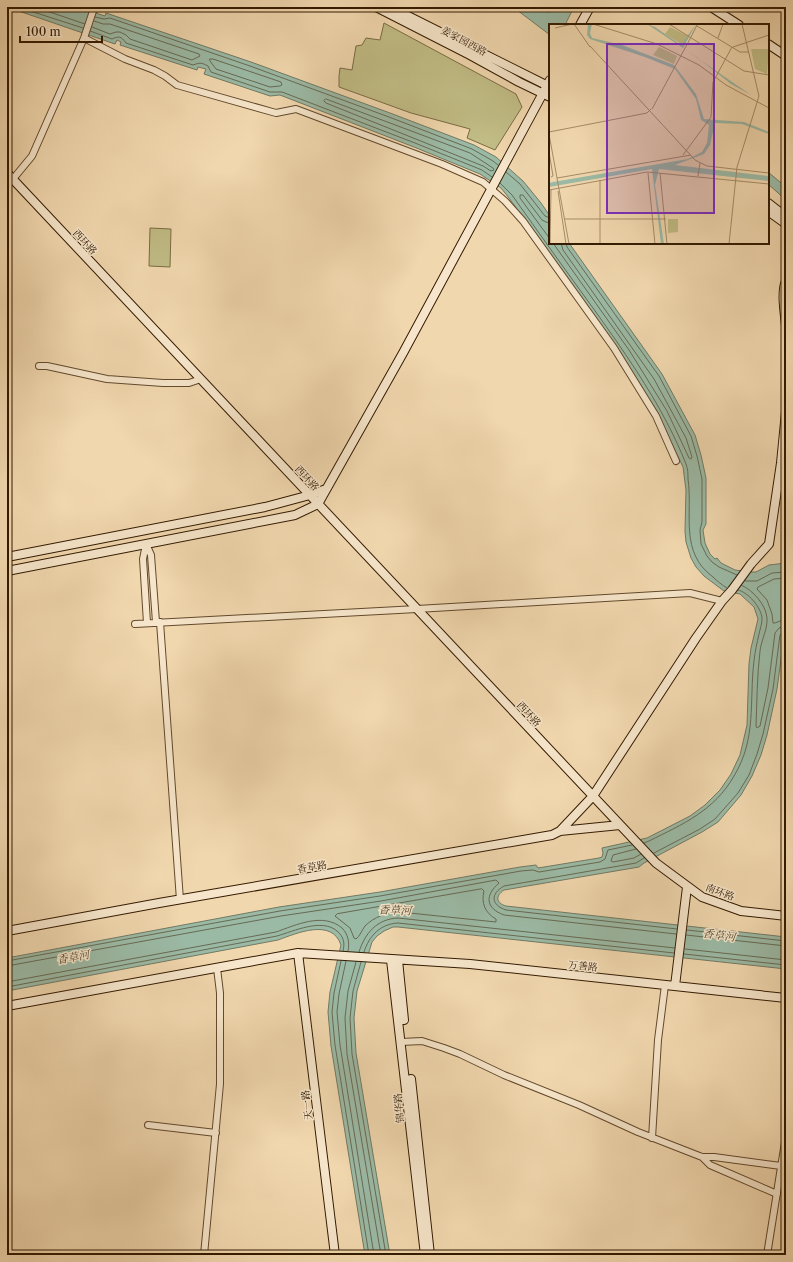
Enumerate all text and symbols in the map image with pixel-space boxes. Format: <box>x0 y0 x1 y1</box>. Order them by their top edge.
scale bar <box>20 18 102 44</box>
text: 100 m <box>26 24 61 39</box>
street label: 姜家园西路 <box>439 24 489 58</box>
inset map <box>549 24 769 244</box>
street label: 西环路 <box>70 227 100 257</box>
street label: 西环路 <box>292 463 322 493</box>
street label: 西环路 <box>514 699 544 729</box>
street label: 香草路 <box>296 858 328 876</box>
street label: 南环路 <box>704 881 736 903</box>
water label: 香草河 <box>378 902 414 918</box>
water label: 香草河 <box>702 926 738 944</box>
water label: 香草河 <box>56 947 92 967</box>
street label: 万善路 <box>567 958 599 974</box>
street label: 天一路 <box>299 1089 315 1121</box>
street label: 锦华路 <box>391 1092 407 1124</box>

